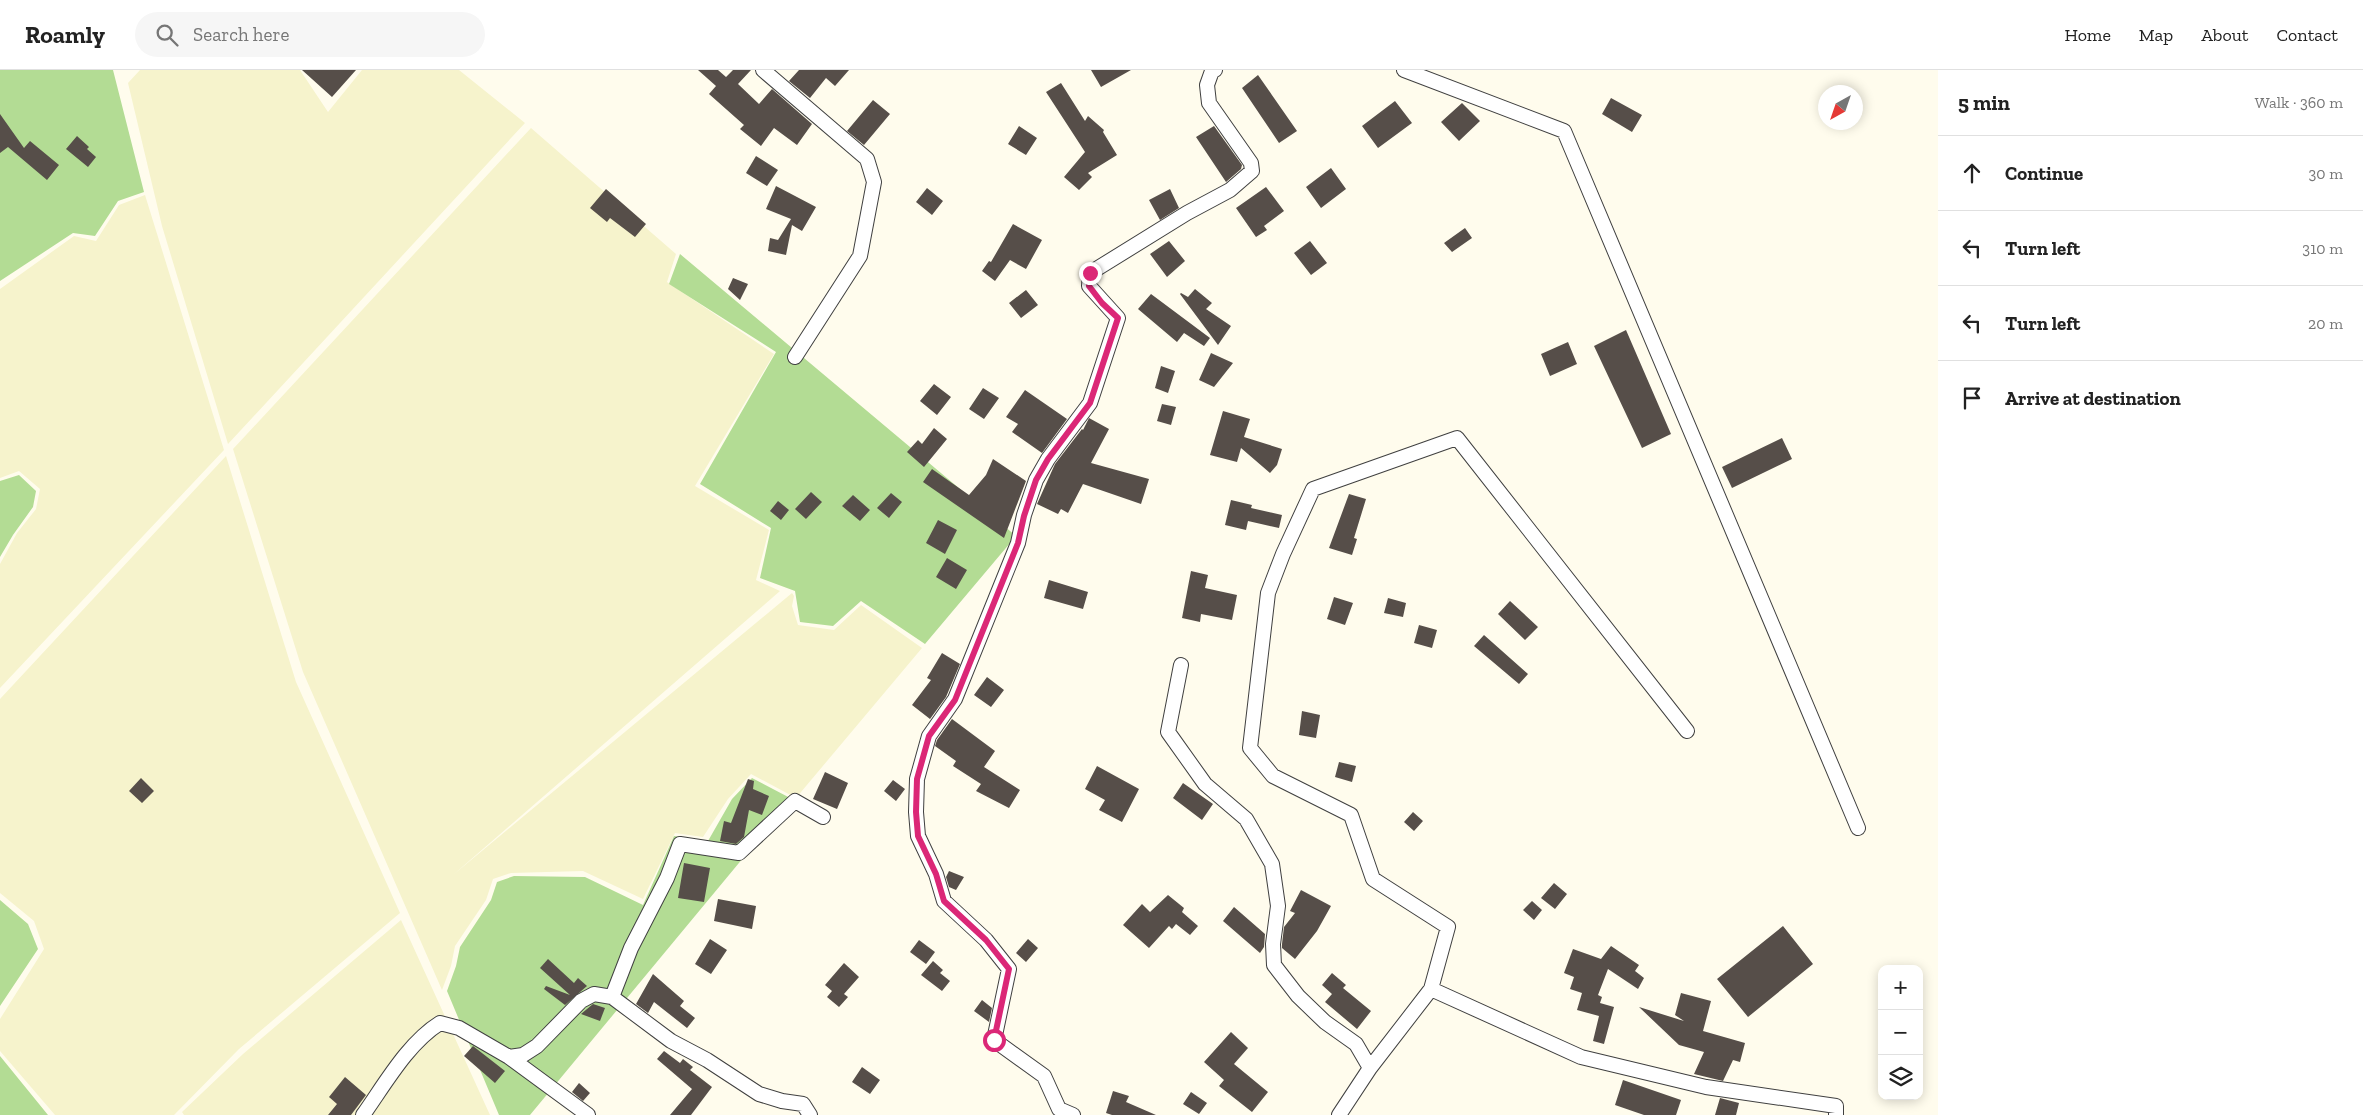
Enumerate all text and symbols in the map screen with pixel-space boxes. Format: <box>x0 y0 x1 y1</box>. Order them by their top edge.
search box <box>135 12 485 57</box>
text: Roamly <box>25 20 105 49</box>
icon: search <box>153 21 181 49</box>
text: Search here <box>193 23 289 46</box>
text: Home <box>2064 24 2111 46</box>
text: Map <box>2139 24 2173 46</box>
text: About <box>2201 24 2248 46</box>
text: Contact <box>2276 24 2338 46</box>
north arrow <box>1818 85 1863 130</box>
text: 5 min <box>1958 90 2010 115</box>
text: Walk · 360 m <box>2255 93 2343 112</box>
icon: ahead <box>1958 159 1986 187</box>
text: Continue <box>2005 162 2083 185</box>
text: 30 m <box>2309 164 2343 183</box>
icon: left <box>1958 234 1986 262</box>
text: Turn left <box>2005 237 2080 260</box>
text: 310 m <box>2302 239 2343 258</box>
route end <box>1079 262 1102 285</box>
icon: left <box>1958 309 1986 337</box>
text: Turn left <box>2005 312 2080 335</box>
text: 20 m <box>2308 314 2343 333</box>
icon: arrive <box>1958 384 1986 412</box>
text: Arrive at destination <box>2005 387 2181 410</box>
map controls <box>1878 965 1923 1100</box>
button: + <box>1878 965 1923 1010</box>
button: − <box>1878 1010 1923 1055</box>
route start <box>983 1029 1006 1052</box>
button: layers <box>1878 1055 1923 1100</box>

